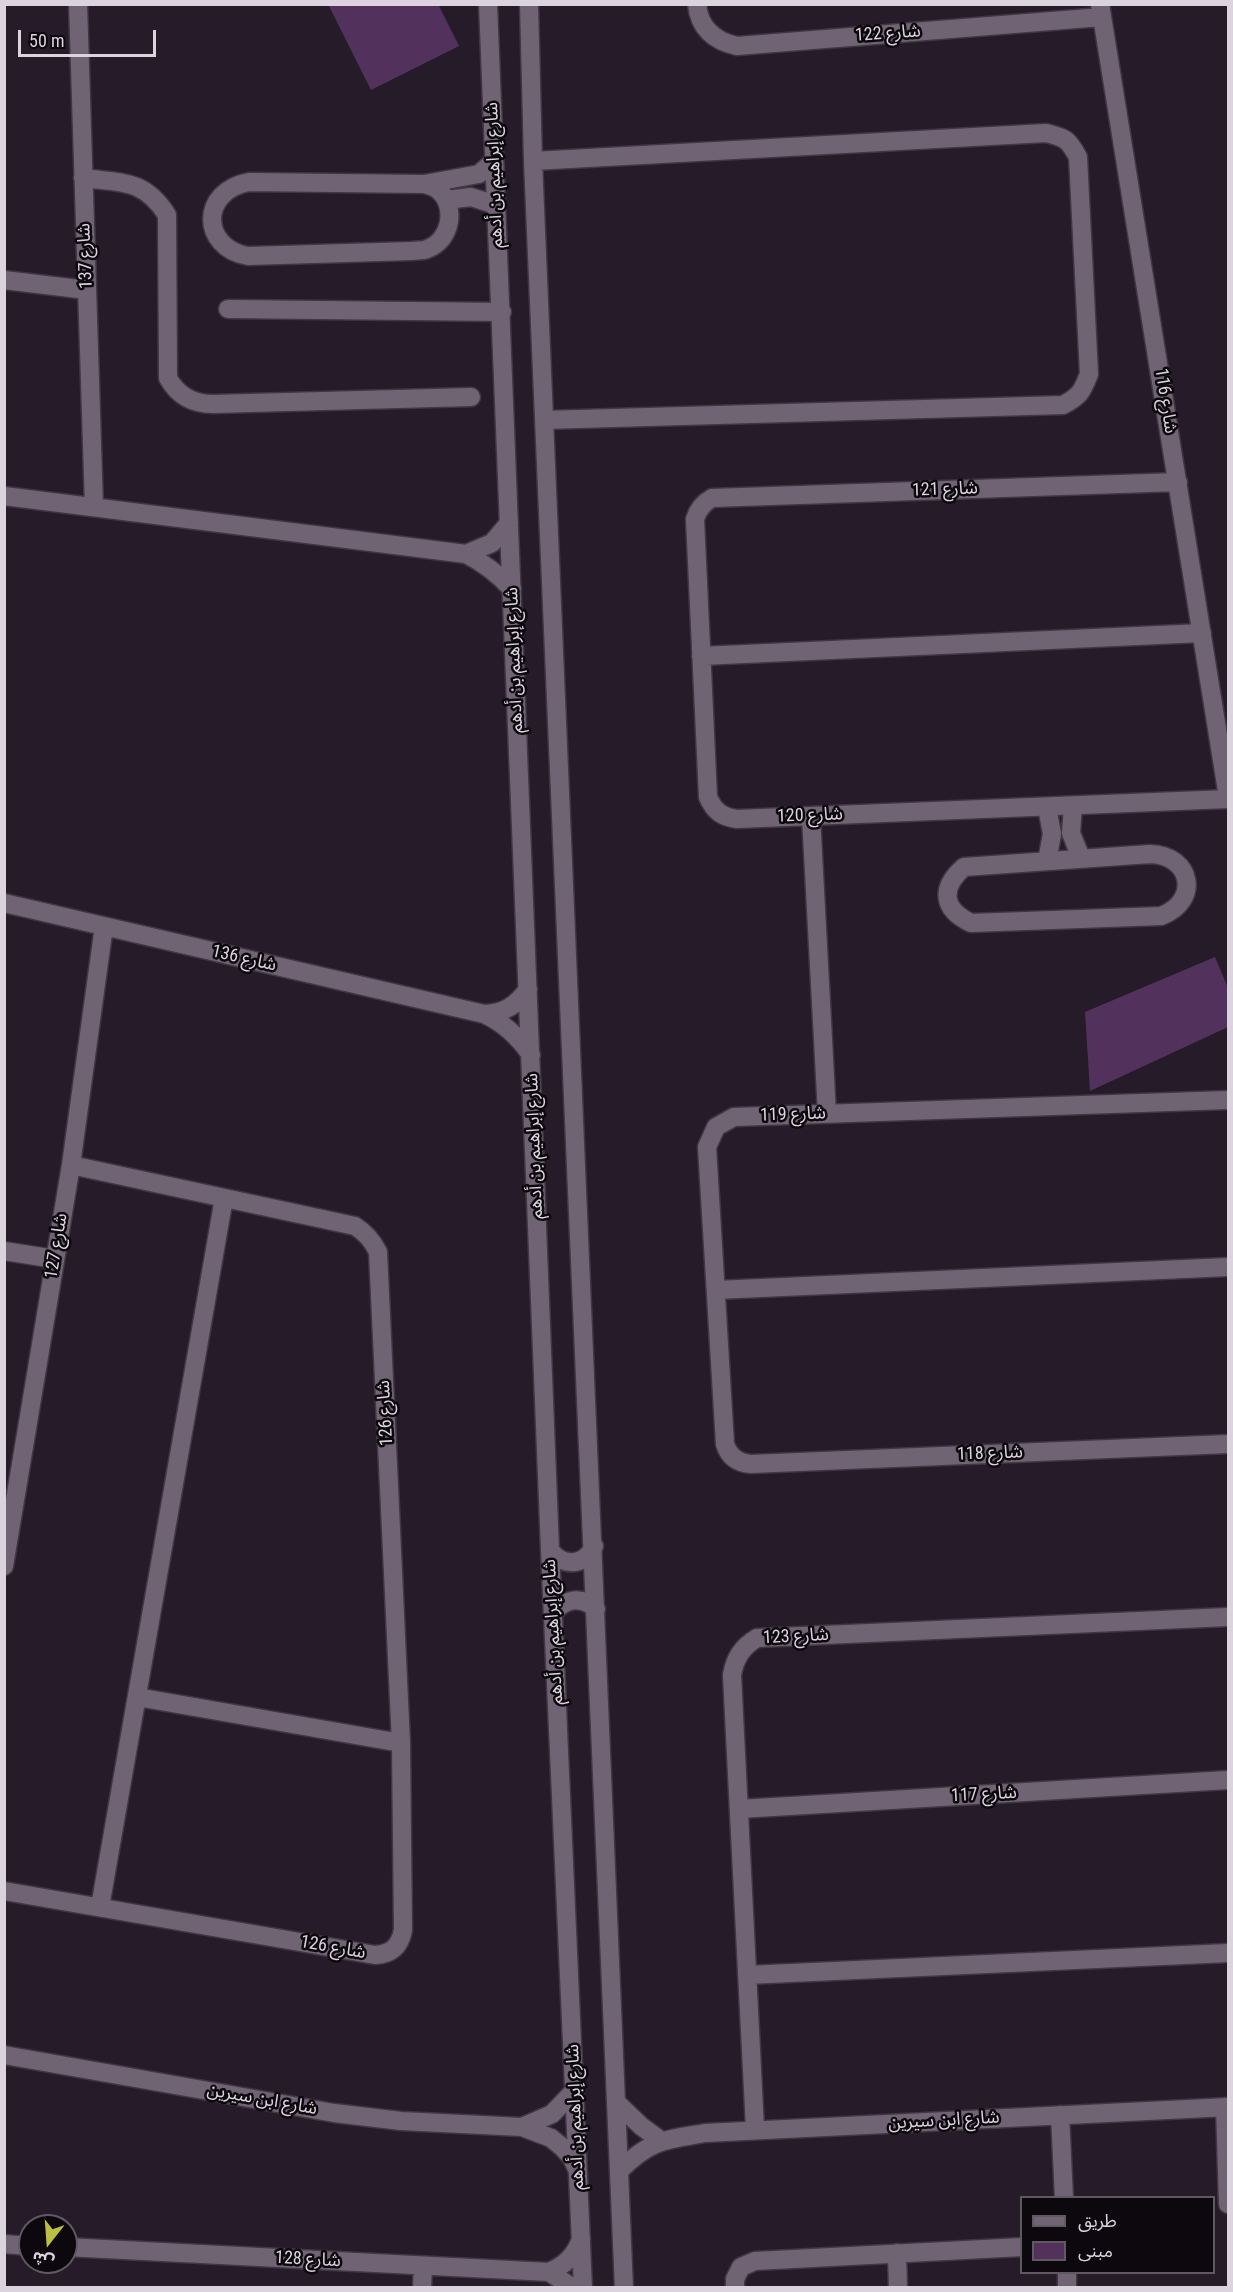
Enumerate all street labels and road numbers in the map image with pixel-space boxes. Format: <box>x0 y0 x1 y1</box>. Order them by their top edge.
street label: شارع 122 <box>854 21 922 47</box>
street label: شارع إبراهيم بن أدهم <box>482 102 508 248</box>
street label: شارع 137 <box>74 223 98 289</box>
street label: شارع 116 <box>1149 367 1181 435</box>
street label: شارع 121 <box>912 478 978 502</box>
street label: شارع إبراهيم بن أدهم <box>502 587 528 733</box>
street label: شارع 120 <box>777 804 843 828</box>
street label: شارع 136 <box>209 941 279 977</box>
street label: شارع إبراهيم بن أدهم <box>522 1073 548 1219</box>
street label: شارع 119 <box>760 1103 826 1127</box>
street label: شارع 127 <box>41 1212 73 1280</box>
street label: شارع 126 <box>373 1380 399 1446</box>
street label: شارع 118 <box>957 1442 1023 1466</box>
street label: شارع إبراهيم بن أدهم <box>539 1559 569 1705</box>
street label: شارع 123 <box>763 1624 829 1650</box>
street label: شارع 117 <box>951 1782 1017 1808</box>
street label: شارع 126 <box>299 1932 367 1964</box>
street label: شارع إبراهيم بن أدهم <box>563 2044 589 2190</box>
street label: شارع ابن سيرين <box>205 2080 319 2120</box>
street label: شارع ابن سيرين <box>888 2107 1000 2135</box>
street label: شارع 128 <box>275 2247 341 2273</box>

